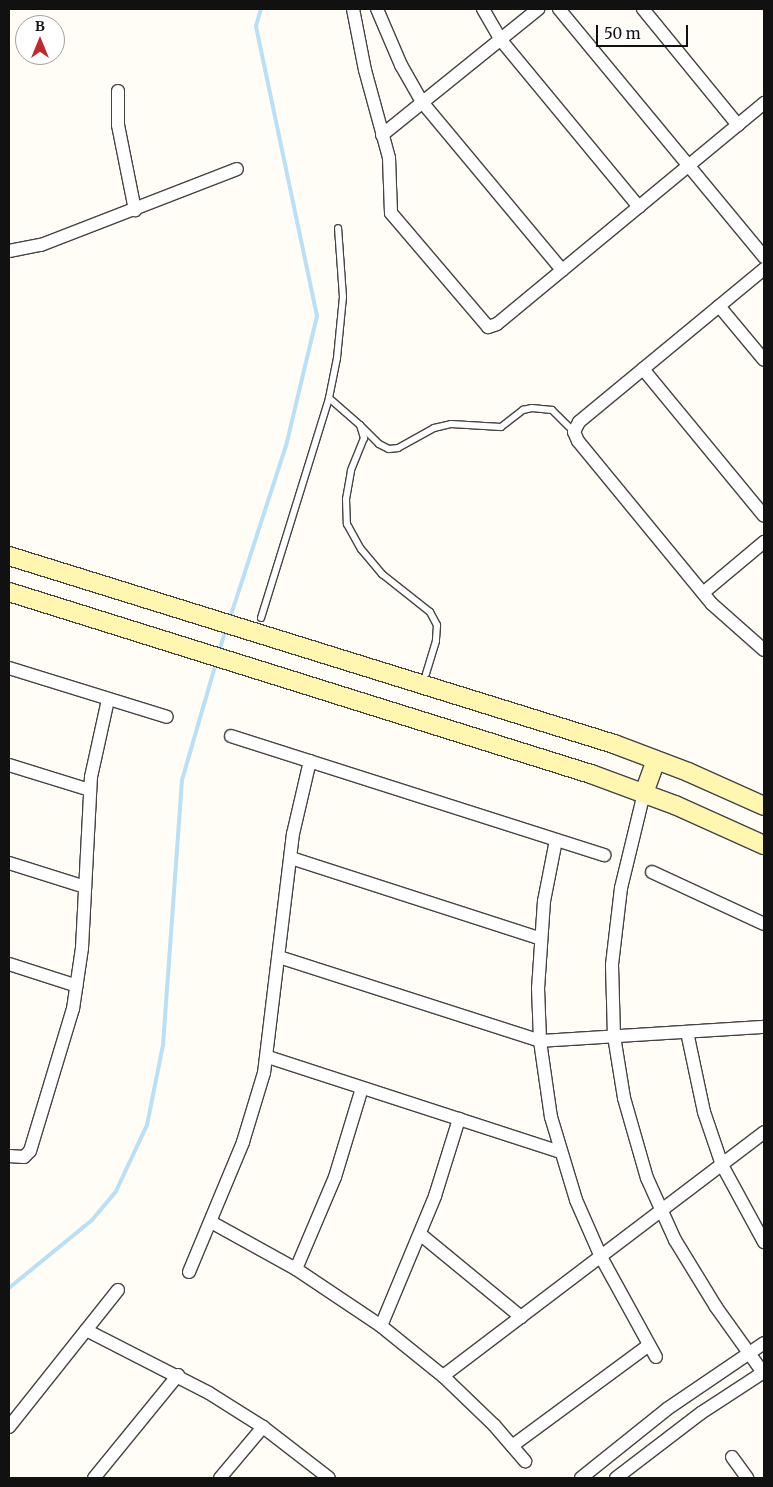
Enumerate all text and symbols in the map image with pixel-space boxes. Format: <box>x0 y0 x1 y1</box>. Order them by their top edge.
north arrow <box>15 15 65 65</box>
scale bar <box>598 15 690 47</box>
text: B <box>35 17 45 35</box>
text: 50 m <box>604 24 641 43</box>

